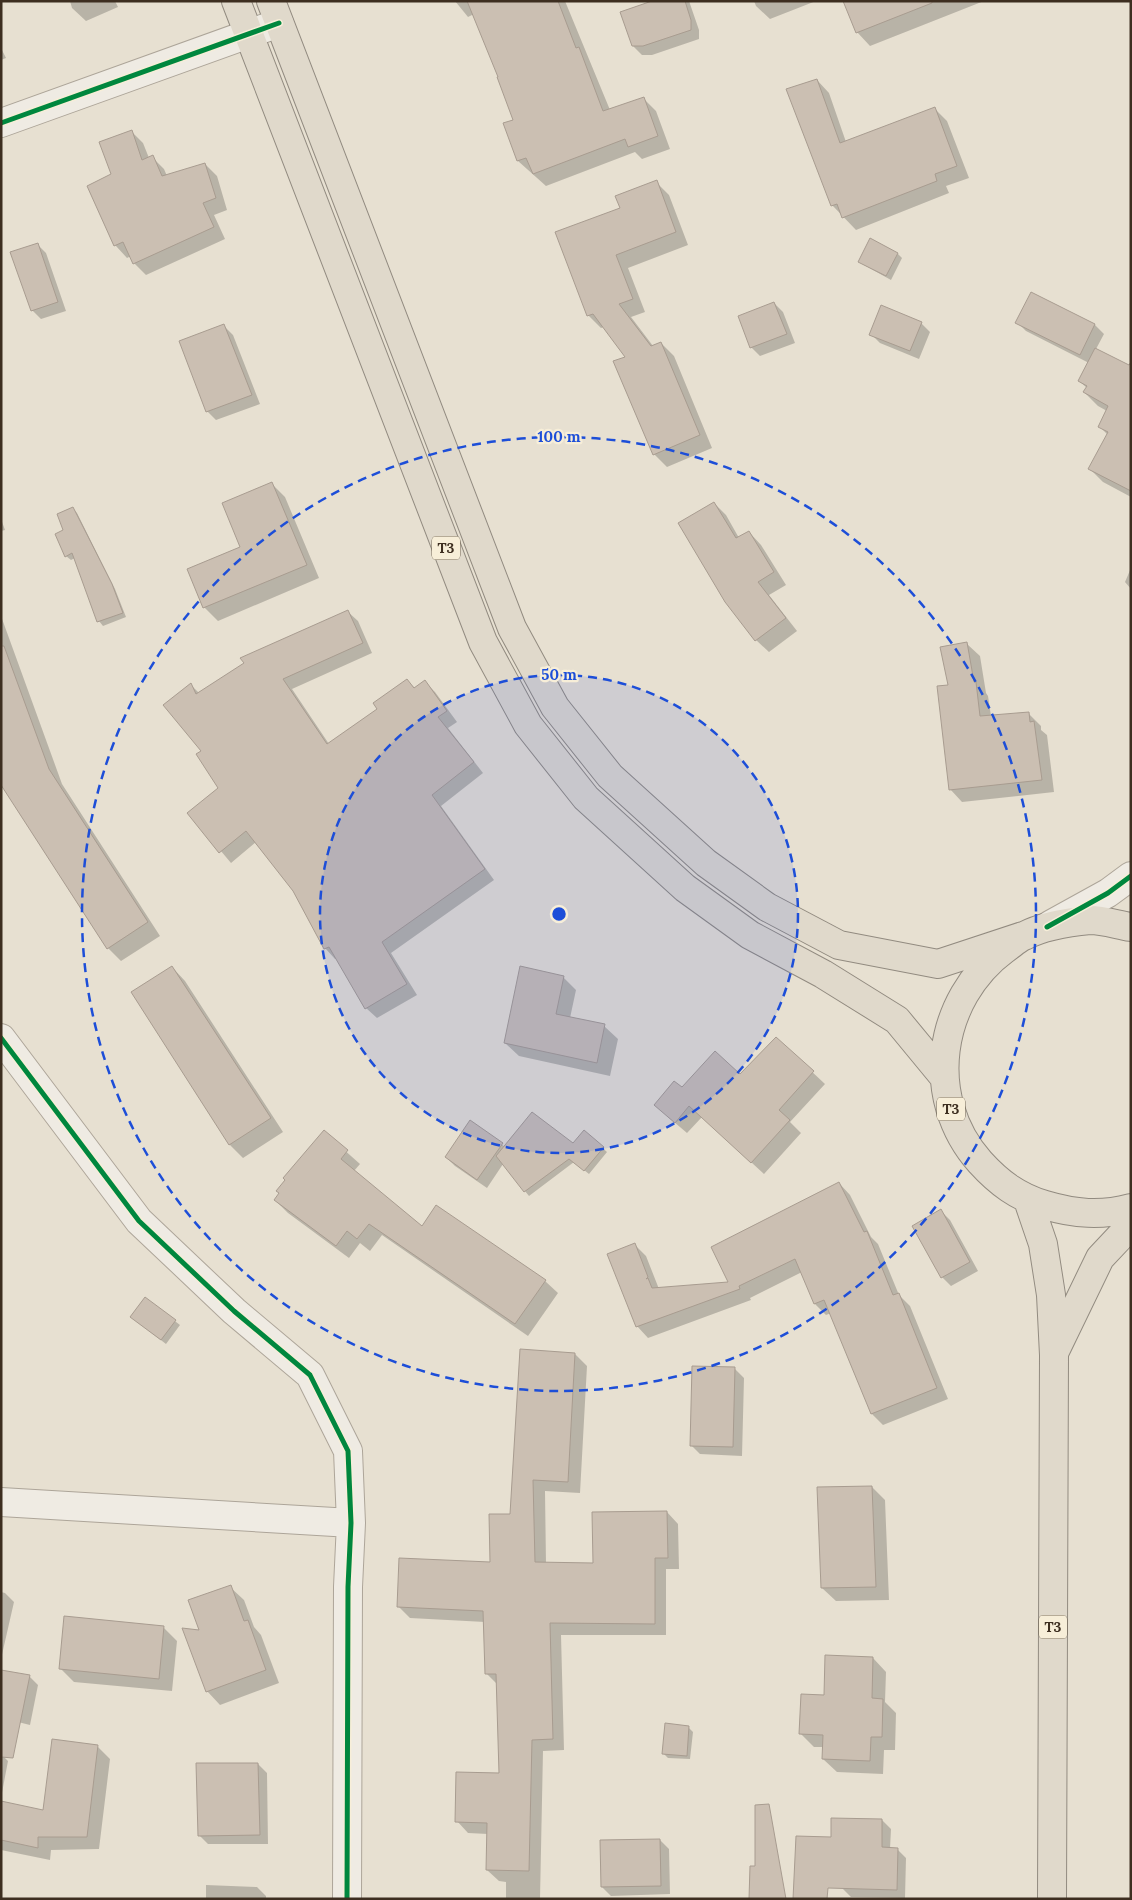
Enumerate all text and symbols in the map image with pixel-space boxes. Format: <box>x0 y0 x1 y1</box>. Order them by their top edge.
text: 100 m <box>538 427 581 446</box>
road number: T3 <box>432 536 460 560</box>
text: 50 m <box>541 665 577 684</box>
centre of rings <box>550 905 568 923</box>
road number: T3 <box>937 1098 965 1120</box>
road number: T3 <box>1039 1615 1067 1638</box>

